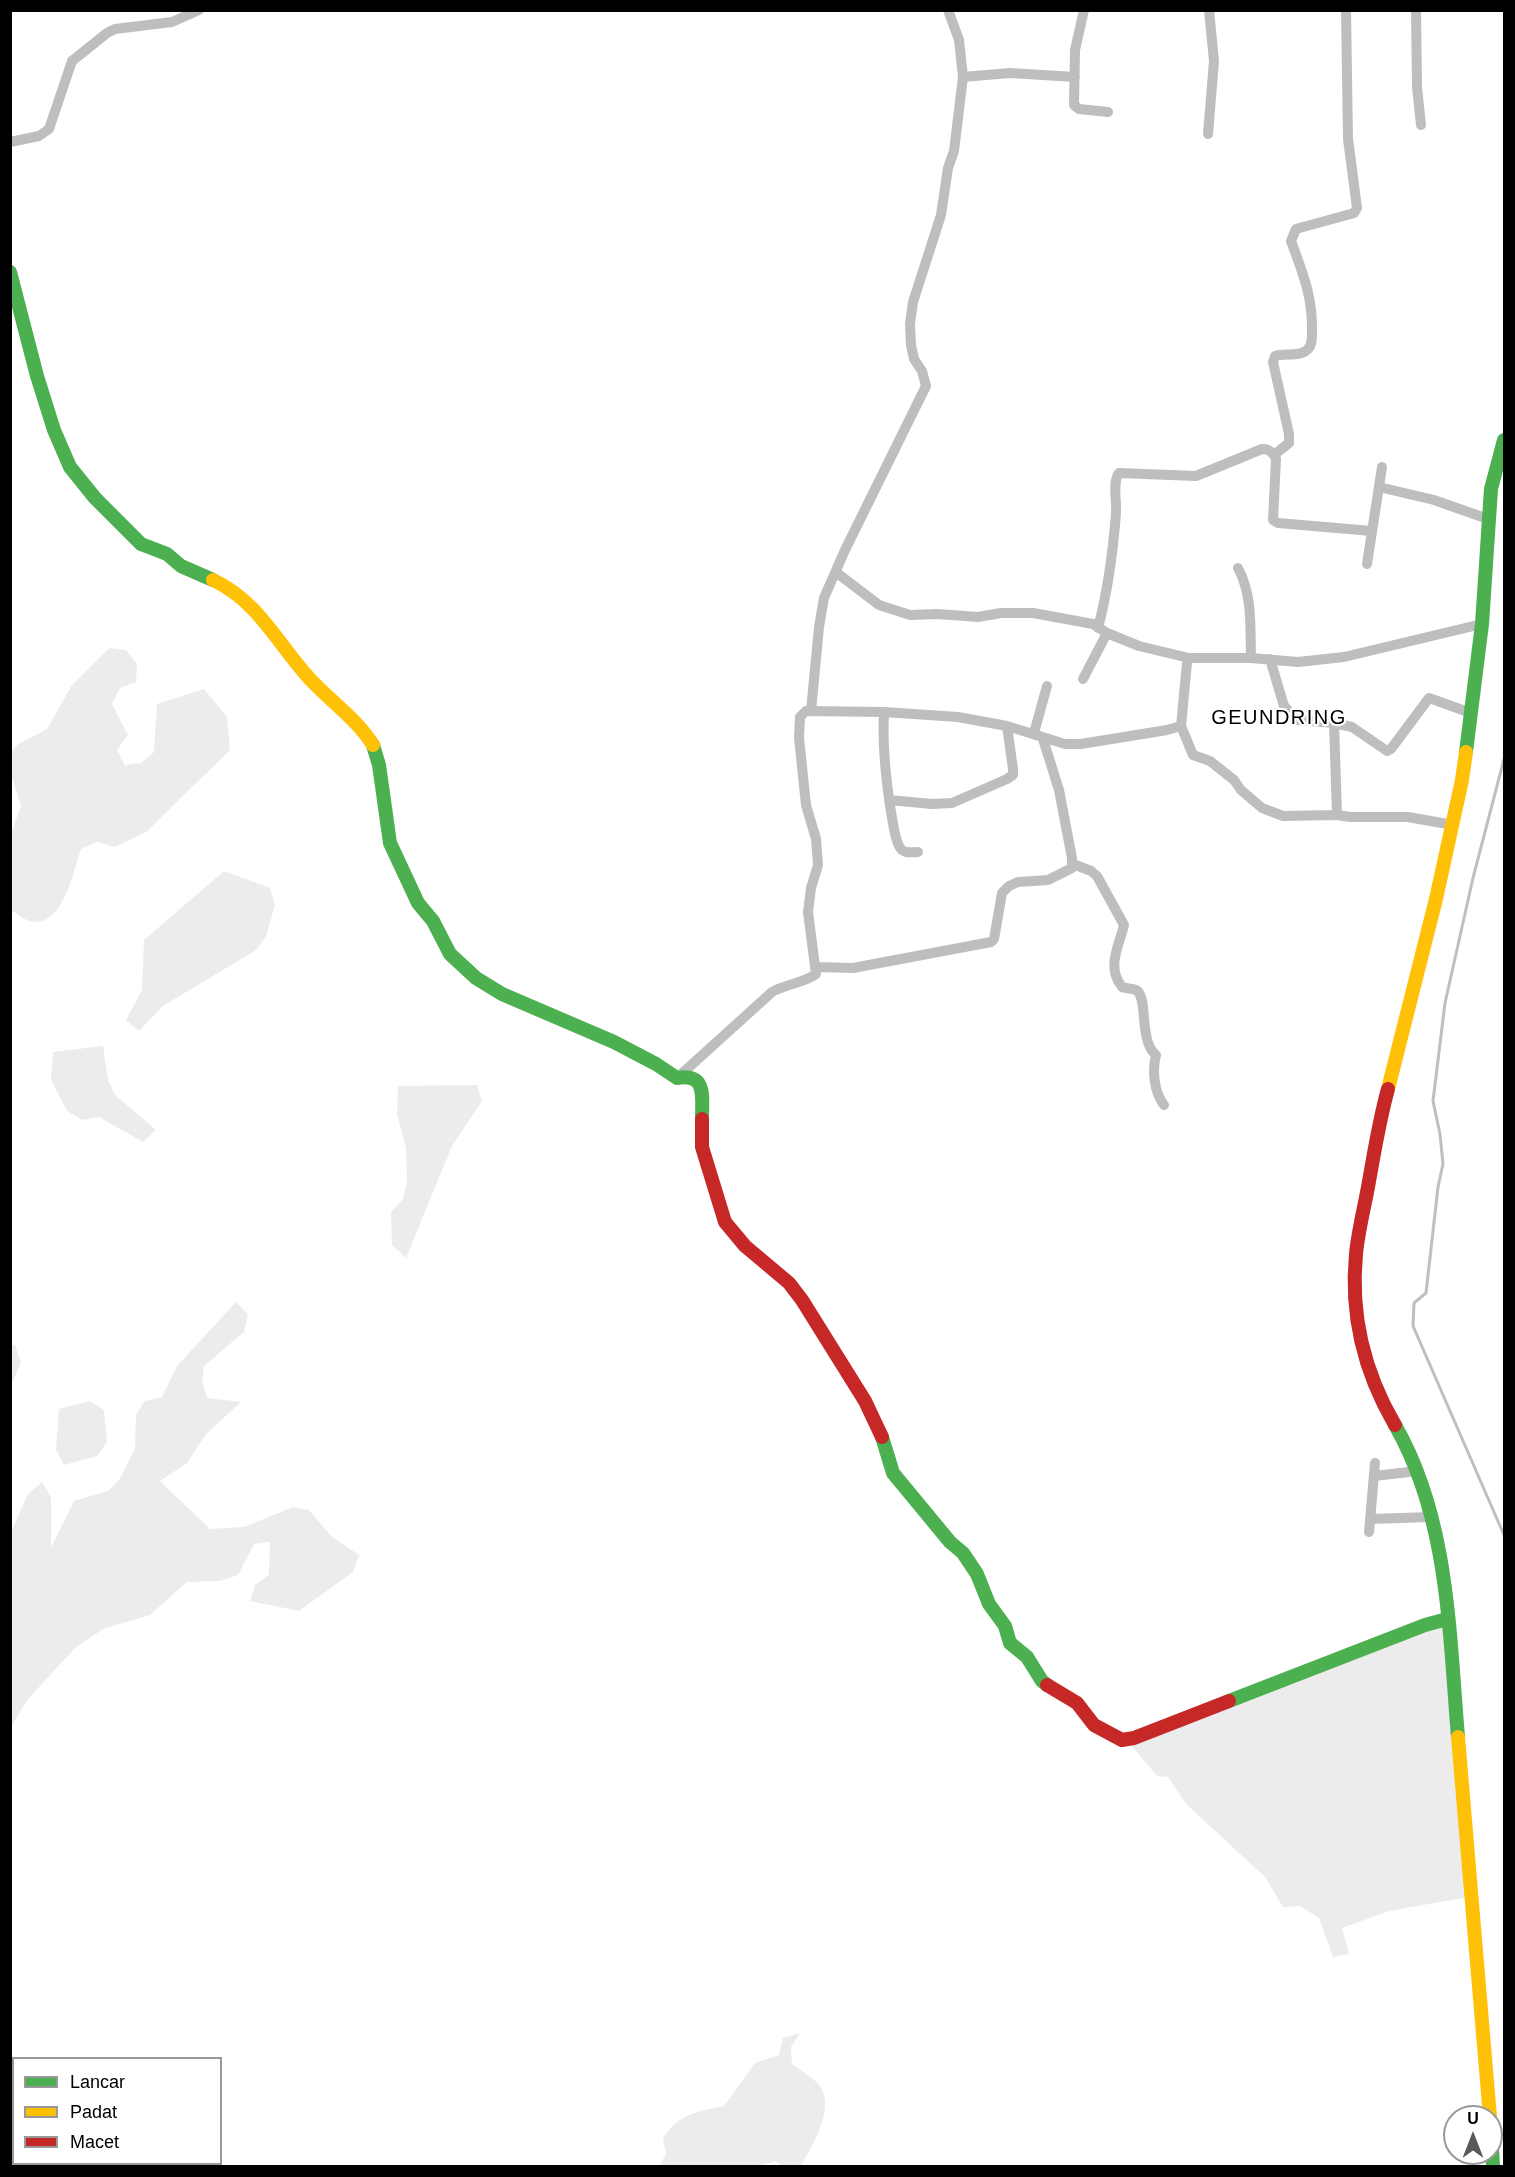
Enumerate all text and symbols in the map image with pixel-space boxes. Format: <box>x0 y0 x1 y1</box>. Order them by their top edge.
district label: GEUNDRING <box>1211 706 1347 730</box>
legend <box>12 2057 222 2165</box>
text: Lancar <box>70 2072 125 2092</box>
text: Padat <box>70 2102 117 2122</box>
north arrow <box>1443 2105 1503 2165</box>
text: U <box>1467 2110 1479 2127</box>
text: Macet <box>70 2132 119 2152</box>

